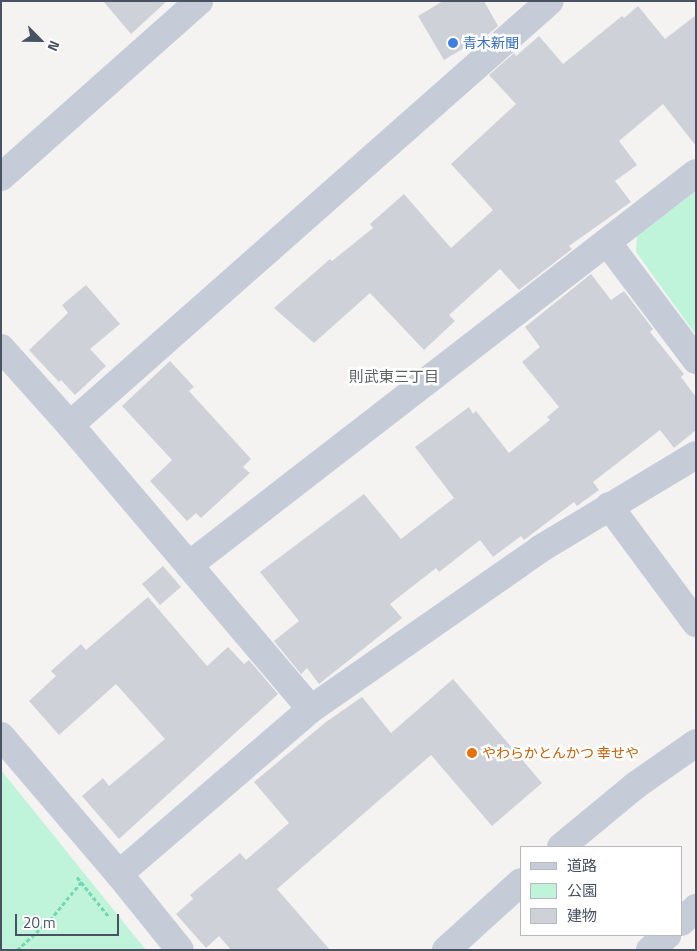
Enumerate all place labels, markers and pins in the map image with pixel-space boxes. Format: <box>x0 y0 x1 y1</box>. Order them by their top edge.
place label: 青木新聞 <box>463 35 519 51</box>
marker: 青木新聞 <box>447 37 459 49</box>
place label: やわらかとんかつ 幸せや <box>482 745 639 761</box>
marker: やわらかとんかつ 幸せや <box>466 747 478 759</box>

